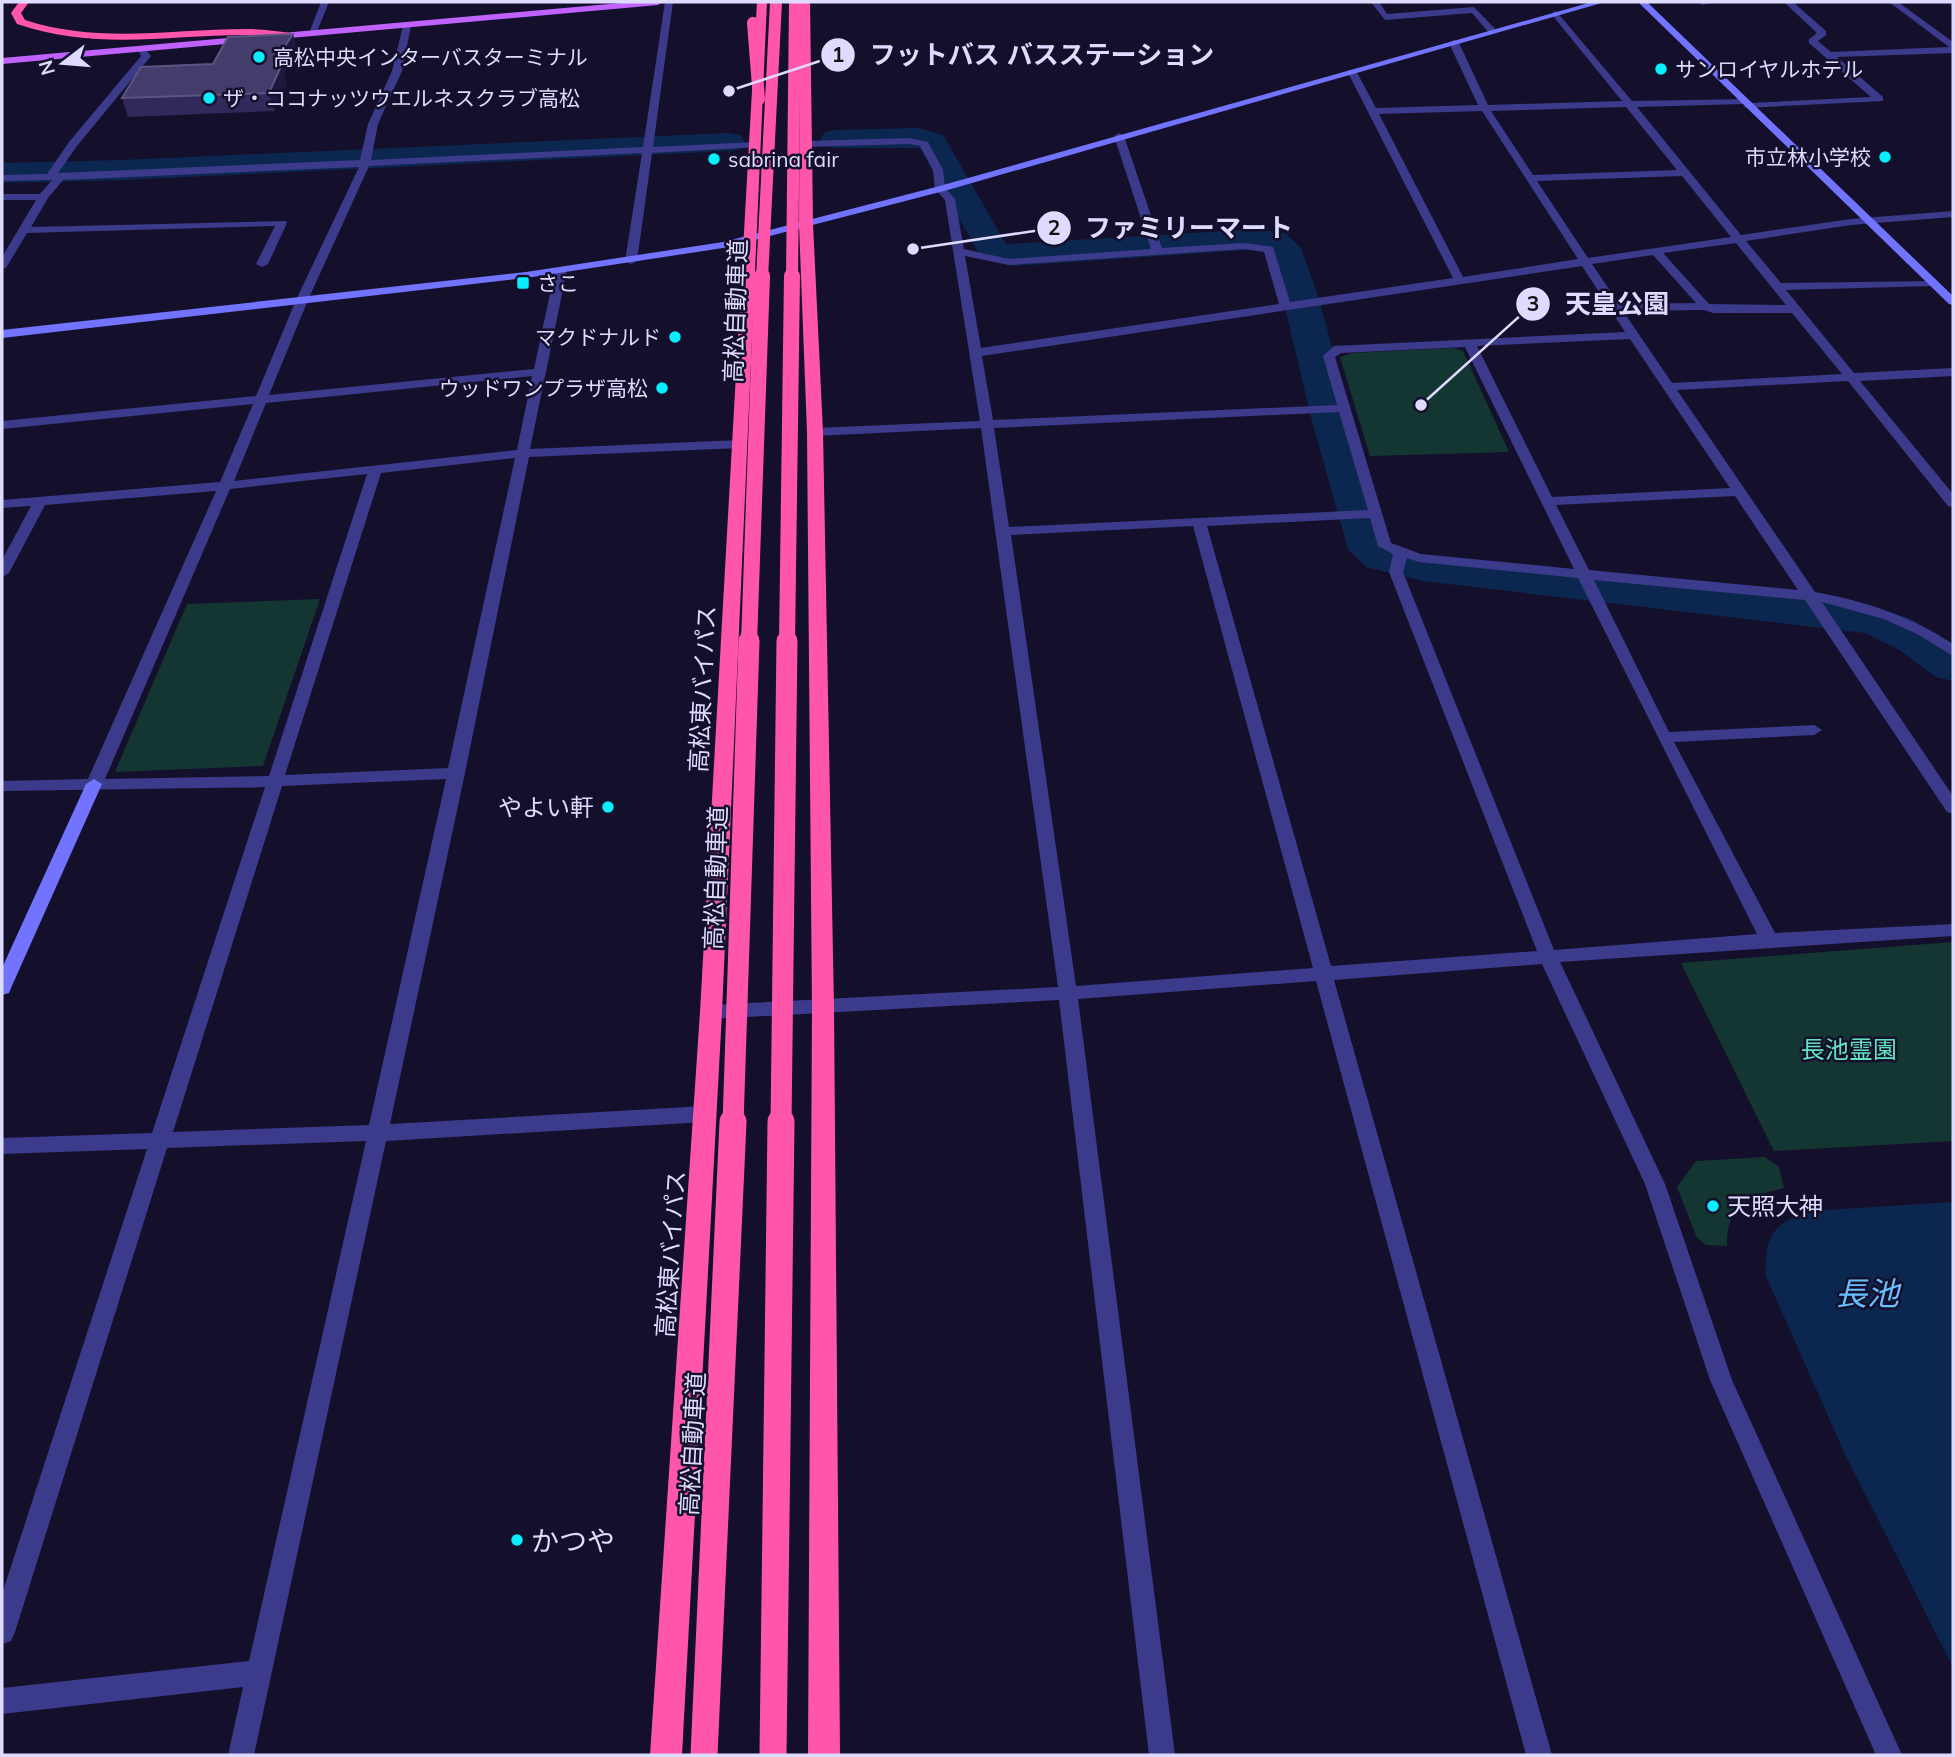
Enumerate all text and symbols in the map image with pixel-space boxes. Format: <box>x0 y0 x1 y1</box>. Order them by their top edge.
north arrow <box>28 28 98 98</box>
callout: フットバス バスステーション <box>821 31 1229 78</box>
text: フットバス バスステーション <box>870 38 1214 71</box>
text: 1 <box>832 41 844 67</box>
place label: 高松中央インターバスターミナル <box>273 44 588 70</box>
marker: 高松中央インターバスターミナル <box>251 49 267 65</box>
place label: サンロイヤルホテル <box>1675 56 1863 82</box>
text: N <box>33 57 60 78</box>
marker: サンロイヤルホテル <box>1653 61 1669 77</box>
place label: ザ・ココナッツウエルネスクラブ高松 <box>223 85 580 111</box>
marker: ザ・ココナッツウエルネスクラブ高松 <box>201 90 217 106</box>
place label: 市立林小学校 <box>1745 144 1871 170</box>
place label: sabrina fair <box>728 146 839 172</box>
marker: 市立林小学校 <box>1877 149 1893 165</box>
marker: sabrina fair <box>706 151 722 167</box>
callout: ファミリーマート <box>1036 204 1307 251</box>
text: ファミリーマート <box>1085 211 1293 244</box>
text: 2 <box>1048 214 1060 240</box>
street label: 高松自動車道 <box>717 239 753 383</box>
place label: さこ <box>537 270 579 296</box>
marker: さこ <box>515 275 531 291</box>
callout: 天皇公園 <box>1516 281 1683 328</box>
text: 天皇公園 <box>1565 287 1669 320</box>
text: 3 <box>1527 290 1539 316</box>
place label: マクドナルド <box>535 324 661 350</box>
marker: マクドナルド <box>667 329 683 345</box>
place label: ウッドワンプラザ高松 <box>439 375 648 401</box>
marker: ウッドワンプラザ高松 <box>654 380 670 396</box>
street label: 高松東バイパス <box>683 605 721 773</box>
place label: やよい軒 <box>498 792 594 822</box>
marker: やよい軒 <box>600 799 616 815</box>
street label: 高松自動車道 <box>697 806 733 950</box>
park label: 長池霊園 <box>1801 1034 1897 1064</box>
street label: 高松東バイパス <box>649 1169 691 1339</box>
place label: 天照大神 <box>1727 1191 1823 1221</box>
marker: 天照大神 <box>1705 1198 1721 1214</box>
water label: 長池 <box>1835 1273 1902 1313</box>
street label: 高松自動車道 <box>673 1371 711 1517</box>
place label: かつや <box>531 1523 615 1558</box>
marker: かつや <box>509 1532 525 1548</box>

